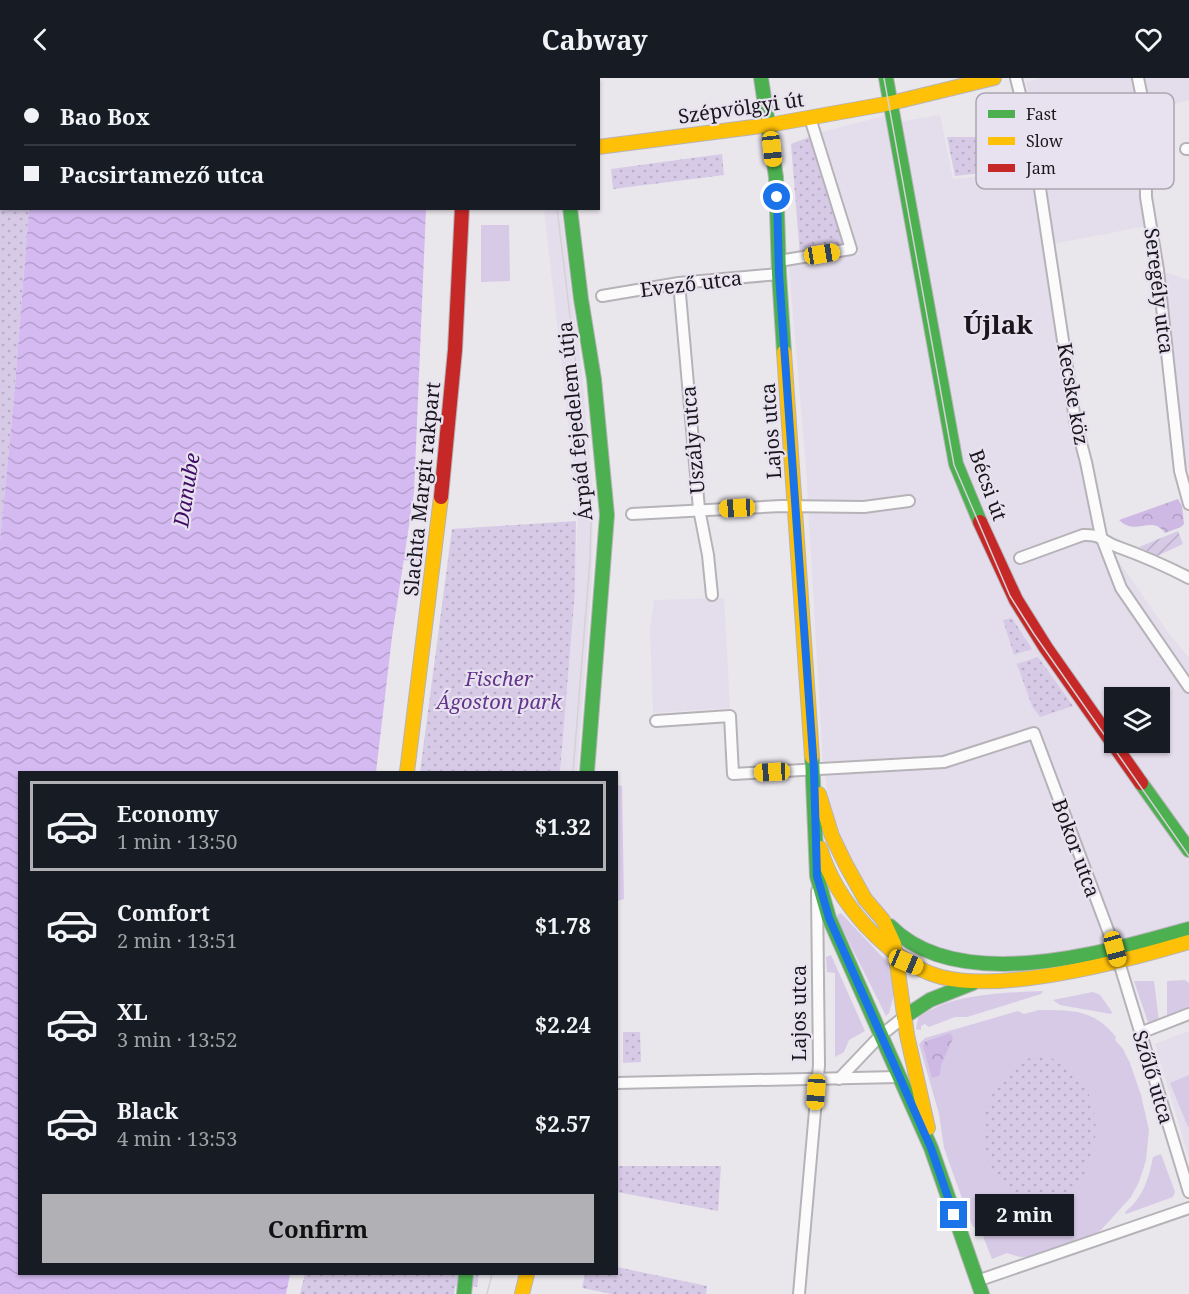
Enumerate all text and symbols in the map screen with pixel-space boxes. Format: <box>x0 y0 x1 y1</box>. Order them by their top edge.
text: Cabway <box>541 21 648 58</box>
icon: back <box>24 23 57 56</box>
icon: heart <box>1132 23 1165 56</box>
street label: Szépvölgyi út <box>676 85 806 130</box>
legend <box>976 93 1174 189</box>
text: Bao Box <box>60 101 150 131</box>
text: Fast <box>1026 103 1057 125</box>
car <box>761 130 783 168</box>
text: Slow <box>1026 130 1063 152</box>
text: Jam <box>1025 157 1056 179</box>
text: Pacsirtamező utca <box>60 159 264 189</box>
route start <box>763 183 790 210</box>
street label: Seregély utca <box>1138 226 1181 355</box>
car <box>803 242 841 266</box>
street label: Evező utca <box>638 264 743 303</box>
district label: Újlak <box>963 306 1033 342</box>
street label: Árpád fejedelem útja <box>551 320 598 522</box>
street label: Kecske köz <box>1051 341 1096 447</box>
street label: Slachta Margit rakpart <box>397 381 446 597</box>
street label: Lajos utca <box>754 382 787 480</box>
street label: Uszály utca <box>674 385 711 495</box>
street label: Bécsi út <box>963 445 1014 524</box>
water label: Danube <box>166 451 206 530</box>
car <box>719 498 755 518</box>
park label: Fischer Ágoston park <box>434 665 562 715</box>
map controls <box>1104 687 1170 753</box>
button: layers <box>1104 687 1170 753</box>
car <box>754 762 790 782</box>
street label: Bokor utca <box>1046 795 1107 901</box>
text: Economy <box>117 798 219 828</box>
icon: car <box>45 799 99 853</box>
text: $1.32 <box>535 811 591 841</box>
text: 1 min · 13:50 <box>117 828 237 855</box>
text: Comfort <box>117 897 210 927</box>
icon: car <box>45 898 99 952</box>
text: $1.78 <box>535 910 591 940</box>
text: 2 min · 13:51 <box>117 927 237 954</box>
car <box>1102 929 1128 969</box>
car <box>886 947 926 977</box>
street label: Lajos utca <box>785 965 812 1061</box>
text: XL <box>117 996 148 1026</box>
icon: car <box>45 997 99 1051</box>
text: $2.24 <box>535 1009 591 1039</box>
text: 3 min · 13:52 <box>117 1026 237 1053</box>
street label: Szőlő utca <box>1126 1027 1180 1127</box>
car <box>806 1073 826 1111</box>
text: Black <box>117 1095 178 1125</box>
icon: car <box>45 1096 99 1150</box>
text: $2.57 <box>535 1108 591 1138</box>
text: 4 min · 13:53 <box>117 1125 237 1152</box>
button: Confirm <box>42 1194 594 1263</box>
callout: 2 min <box>975 1194 1074 1236</box>
route end <box>940 1201 967 1228</box>
text: 2 min <box>996 1201 1053 1228</box>

